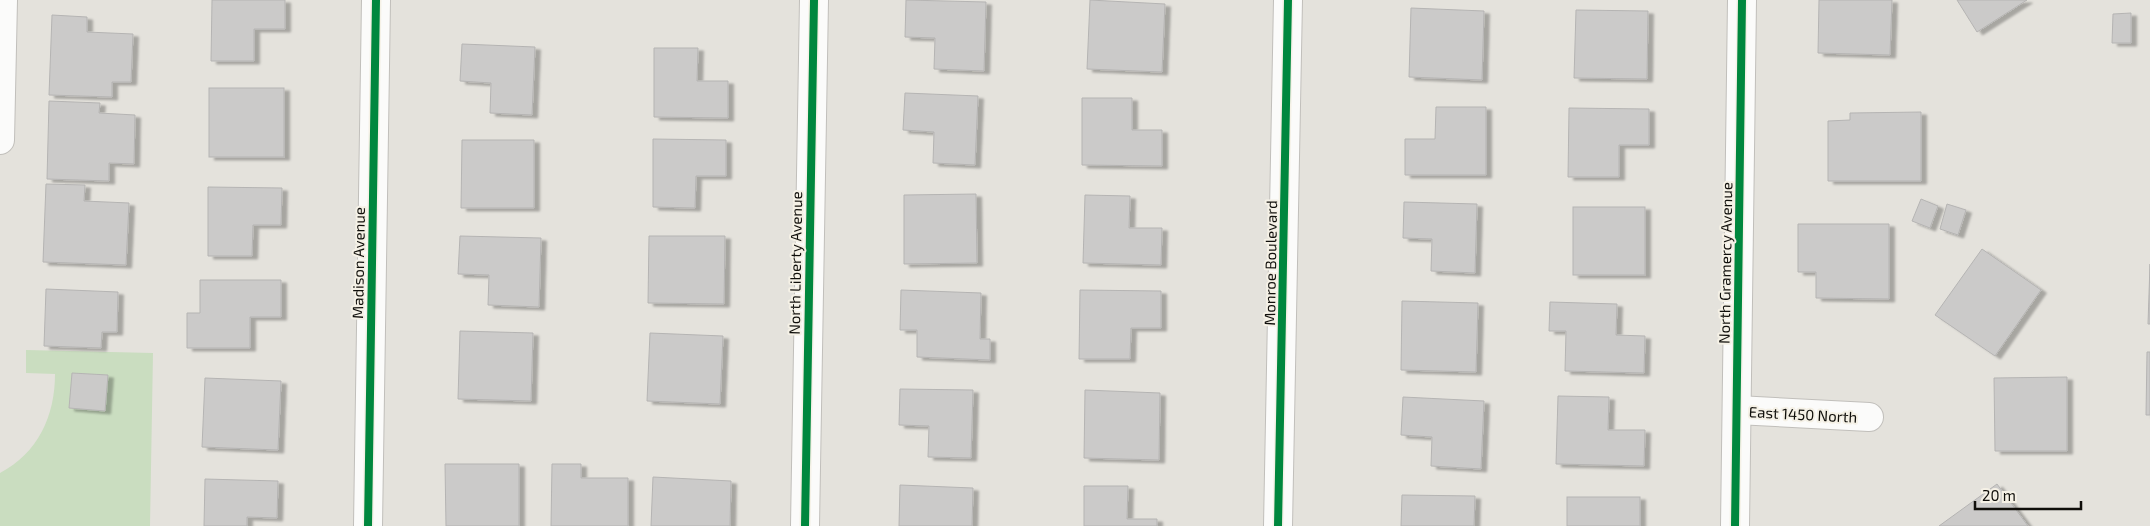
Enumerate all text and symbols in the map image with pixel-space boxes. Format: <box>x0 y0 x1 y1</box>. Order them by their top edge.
street label: North Gramercy Avenue <box>1715 182 1735 344</box>
street label: North Liberty Avenue <box>785 191 805 335</box>
street label: Monroe Boulevard <box>1260 200 1280 326</box>
street label: Madison Avenue <box>348 207 368 319</box>
street label: East 1450 North <box>1748 402 1858 426</box>
scale bar <box>1975 478 2081 510</box>
text: 20 m <box>1982 486 2016 504</box>

